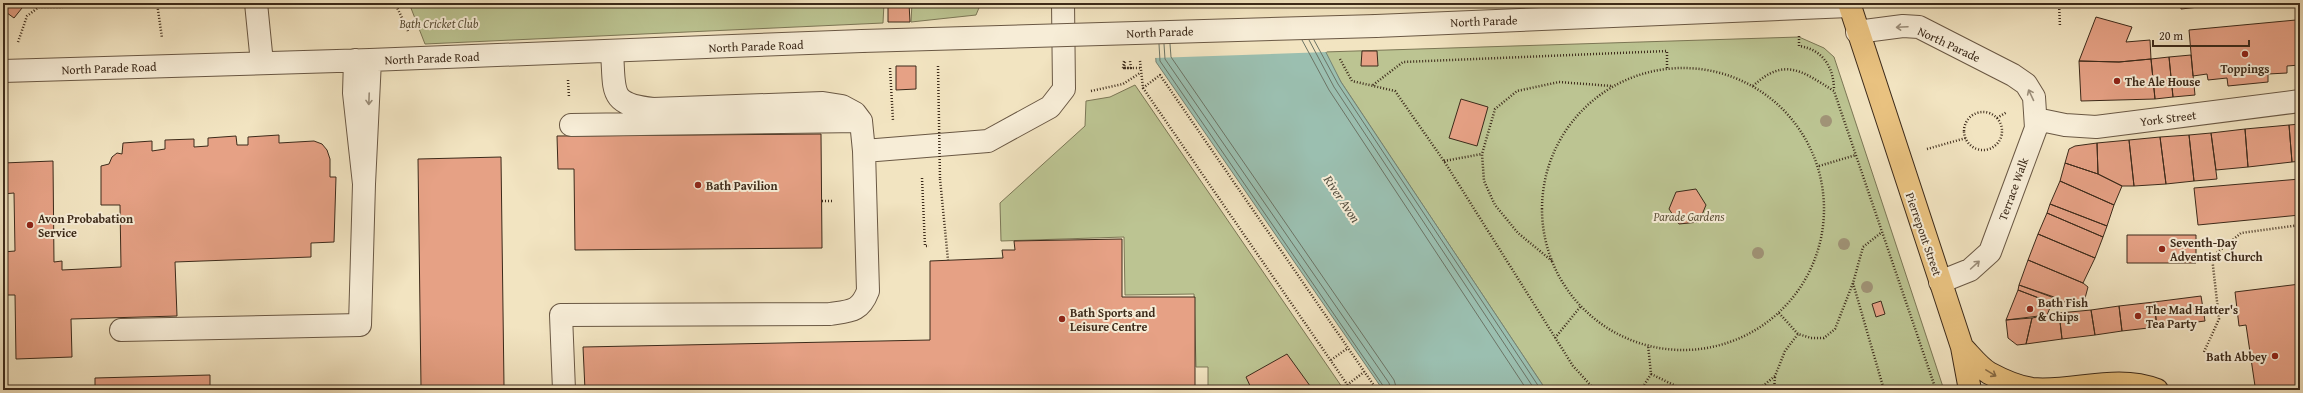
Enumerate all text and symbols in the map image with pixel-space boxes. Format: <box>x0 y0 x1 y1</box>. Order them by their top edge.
street label: North Parade <box>1450 11 1518 31</box>
park label: Bath Cricket Club <box>398 15 479 32</box>
street label: North Parade <box>1126 22 1194 42</box>
street label: North Parade <box>1915 22 1983 66</box>
scale bar <box>2153 22 2249 48</box>
one-way arrow <box>1896 23 1909 30</box>
text: 20 m <box>2159 27 2183 44</box>
street label: North Parade Road <box>708 36 804 56</box>
street label: North Parade Road <box>384 48 480 68</box>
marker: Toppings <box>2240 49 2250 59</box>
street label: North Parade Road <box>61 58 157 78</box>
place label: Toppings <box>2221 60 2269 77</box>
place label: The Ale House <box>2125 73 2200 90</box>
marker: The Ale House <box>2112 76 2122 86</box>
one-way arrow <box>2027 89 2034 101</box>
one-way arrow <box>365 92 372 105</box>
street label: York Street <box>2139 106 2198 130</box>
street label: Terrace Walk <box>1994 154 2033 223</box>
water label: River Avon <box>1319 171 1365 227</box>
place label: Bath Pavilion <box>706 177 778 194</box>
marker: Bath Pavilion <box>693 180 703 190</box>
street label: Pierrepont Street <box>1902 190 1947 279</box>
park label: Parade Gardens <box>1652 208 1725 225</box>
place label: Avon Probabation Service <box>38 210 133 241</box>
marker: Avon Probabation Service <box>25 220 35 230</box>
place label: Seventh-Day Adventist Church <box>2170 234 2263 265</box>
marker: Seventh-Day Adventist Church <box>2157 244 2167 254</box>
one-way arrow <box>1970 261 1980 270</box>
place label: Bath Fish & Chips <box>2038 294 2088 325</box>
place label: The Mad Hatter's Tea Party <box>2146 301 2238 332</box>
place label: Bath Sports and Leisure Centre <box>1070 304 1155 335</box>
marker: Bath Fish & Chips <box>2025 304 2035 314</box>
marker: The Mad Hatter's Tea Party <box>2133 311 2143 321</box>
marker: Bath Sports and Leisure Centre <box>1057 314 1067 324</box>
place label: Bath Abbey <box>2206 348 2268 365</box>
marker: Bath Abbey <box>2270 351 2280 361</box>
one-way arrow <box>1985 370 1997 378</box>

